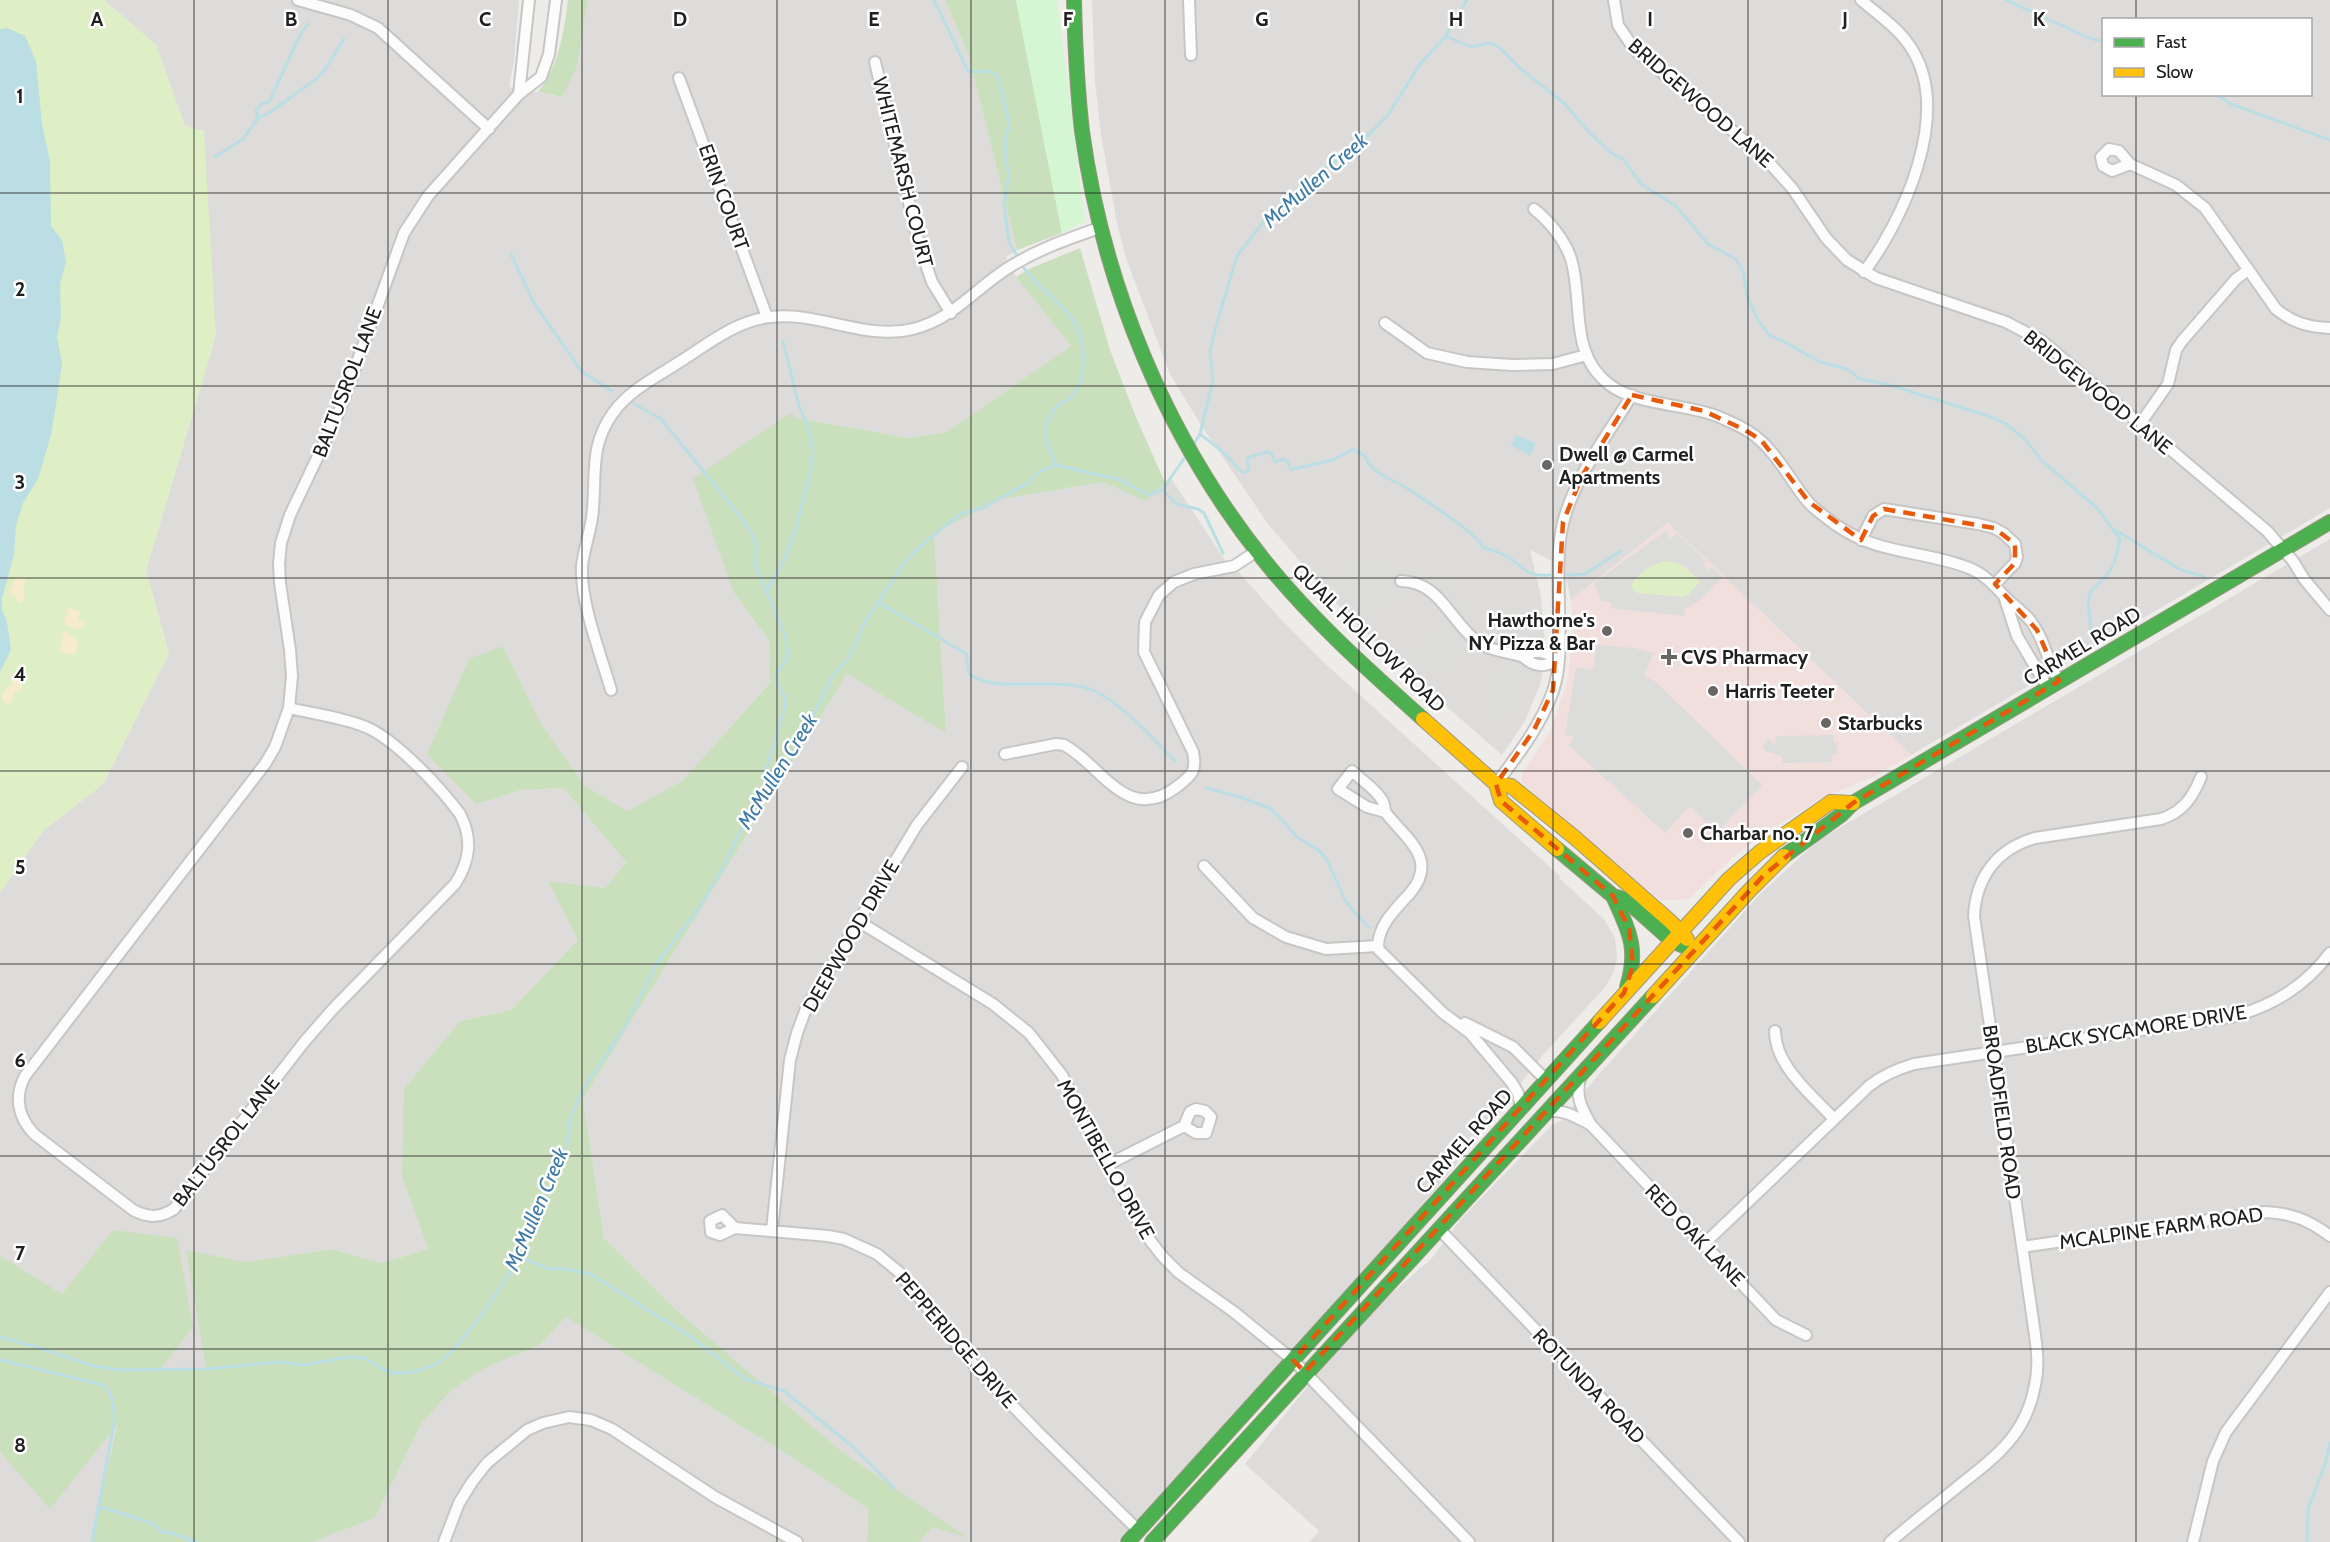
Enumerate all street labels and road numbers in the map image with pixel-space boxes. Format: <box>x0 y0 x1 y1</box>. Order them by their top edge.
street label: BRIDGEWOOD LANE <box>1624 33 1778 173</box>
street label: WHITEMARSH COURT <box>868 74 938 270</box>
street label: ERIN COURT <box>694 141 754 254</box>
street label: BALTUSROL LANE <box>307 303 387 461</box>
street label: BRIDGEWOOD LANE <box>2019 325 2177 459</box>
street label: QUAIL HOLLOW ROAD <box>1288 559 1450 717</box>
street label: CARMEL ROAD <box>2019 602 2145 690</box>
street label: DEEPWOOD DRIVE <box>798 856 904 1016</box>
street label: BLACK SYCAMORE DRIVE <box>2024 1000 2248 1058</box>
street label: BROADFIELD ROAD <box>1978 1023 2026 1201</box>
street label: BALTUSROL LANE <box>168 1071 284 1211</box>
street label: MONTIBELLO DRIVE <box>1052 1075 1160 1243</box>
street label: CARMEL ROAD <box>1411 1084 1517 1198</box>
street label: RED OAK LANE <box>1640 1179 1750 1291</box>
street label: MCALPINE FARM ROAD <box>2058 1202 2264 1254</box>
street label: PEPPERIDGE DRIVE <box>890 1267 1022 1413</box>
street label: ROTUNDA ROAD <box>1528 1323 1650 1449</box>

